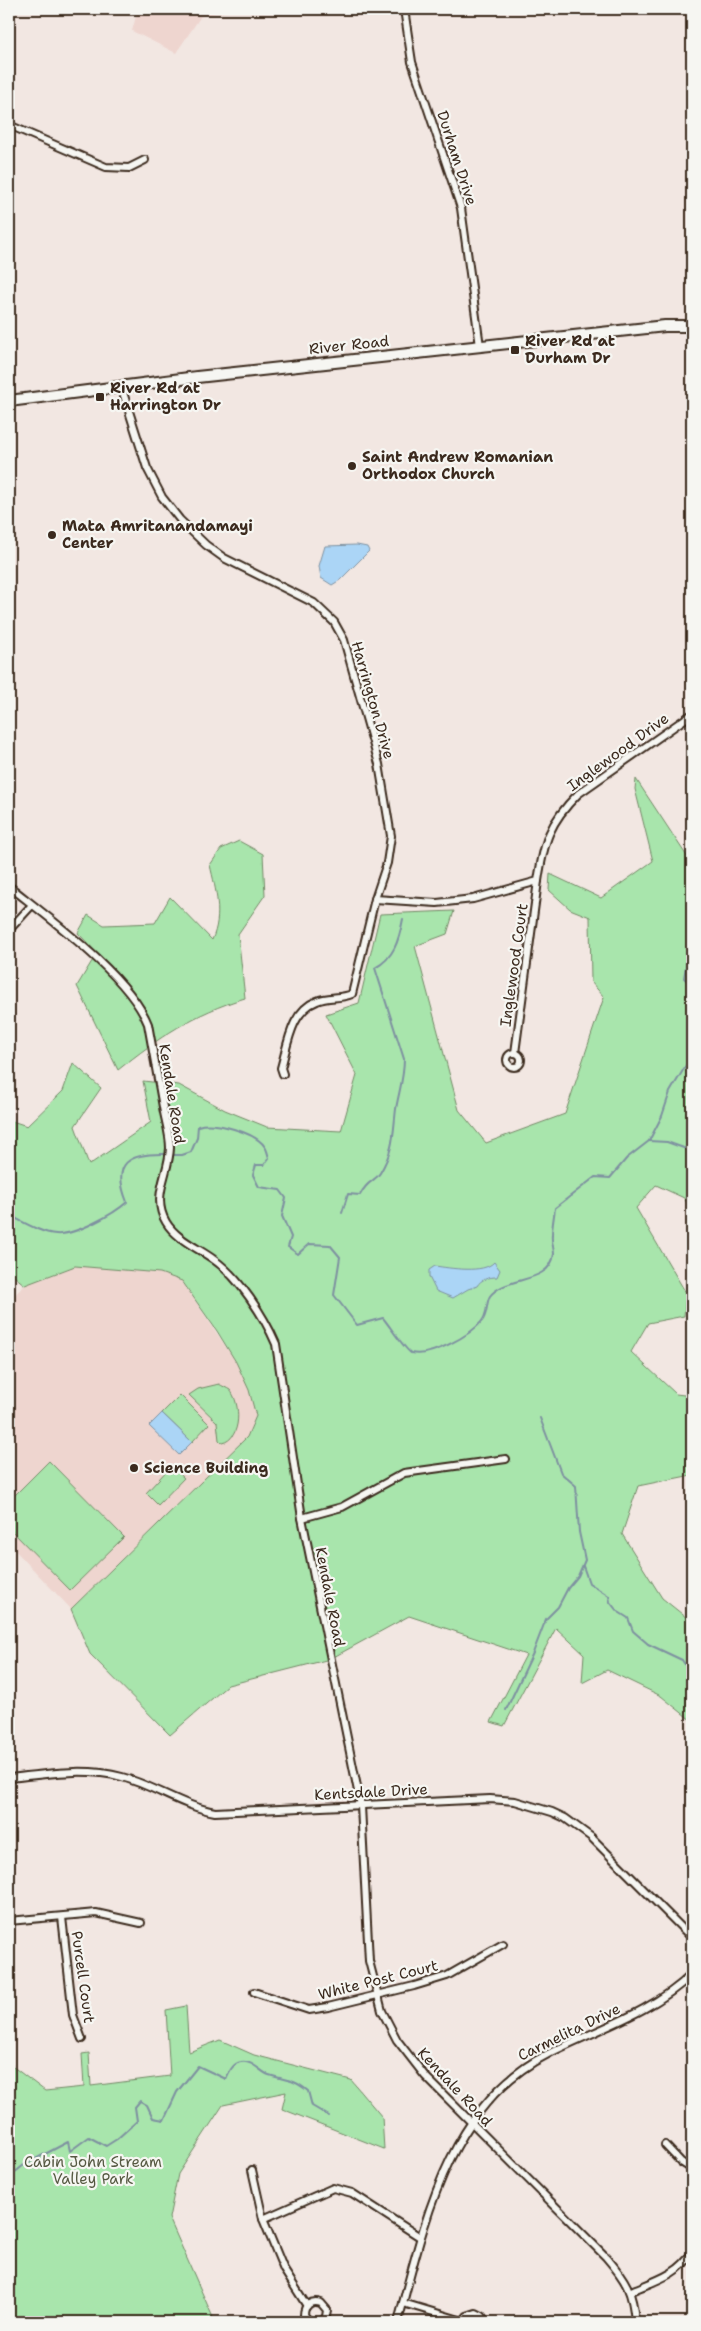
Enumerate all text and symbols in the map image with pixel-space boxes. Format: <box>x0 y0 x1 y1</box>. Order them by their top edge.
street label: Durham Drive <box>432 108 482 208</box>
street label: River Road <box>308 331 390 359</box>
place label: River Rd at Durham Dr <box>525 331 615 368</box>
marker: River Rd at Durham Dr <box>509 344 521 356</box>
place label: River Rd at Harrington Dr <box>110 378 221 415</box>
marker: River Rd at Harrington Dr <box>94 391 106 403</box>
place label: Saint Andrew Romanian Orthodox Church <box>362 447 553 484</box>
marker: Saint Andrew Romanian Orthodox Church <box>346 460 358 472</box>
place label: Mata Amritanandamayi Center <box>62 516 253 553</box>
marker: Mata Amritanandamayi Center <box>46 529 58 541</box>
street label: Harrington Drive <box>347 639 399 761</box>
street label: Inglewood Drive <box>563 708 673 796</box>
street label: Inglewood Court <box>495 902 533 1028</box>
street label: Kendale Road <box>154 1043 190 1146</box>
place label: Science Building <box>144 1458 268 1478</box>
marker: Science Building <box>128 1462 140 1474</box>
street label: Kendale Road <box>311 1545 350 1649</box>
street label: Kentsdale Drive <box>314 1779 428 1805</box>
street label: Purcell Court <box>67 1930 99 2024</box>
street label: White Post Court <box>316 1955 440 2005</box>
street label: Carmelita Drive <box>514 1998 624 2066</box>
street label: Kendale Road <box>413 2043 497 2131</box>
park label: Cabin John Stream Valley Park <box>24 2152 162 2189</box>

